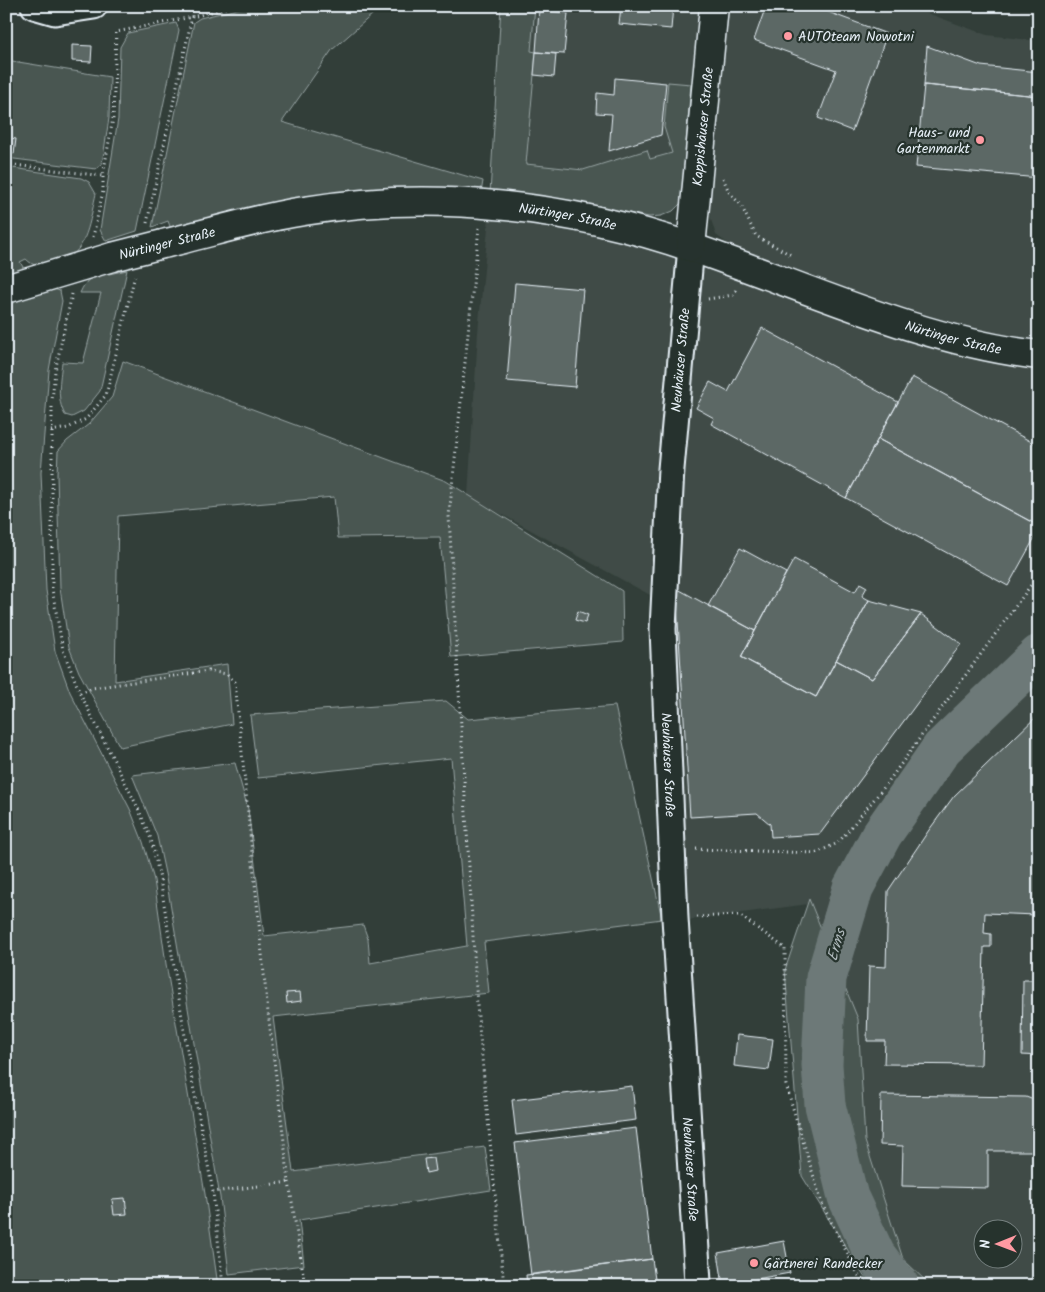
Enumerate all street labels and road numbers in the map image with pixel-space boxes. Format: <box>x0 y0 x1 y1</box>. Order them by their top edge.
street label: Kappishäuser Straße <box>687 65 720 187</box>
street label: Nürtinger Straße <box>517 198 619 237</box>
street label: Nürtinger Straße <box>117 221 218 267</box>
street label: Neuhäuser Straße <box>665 306 697 413</box>
street label: Nürtinger Straße <box>902 315 1004 361</box>
street label: Neuhäuser Straße <box>654 712 681 818</box>
street label: Neuhäuser Straße <box>676 1116 704 1223</box>

